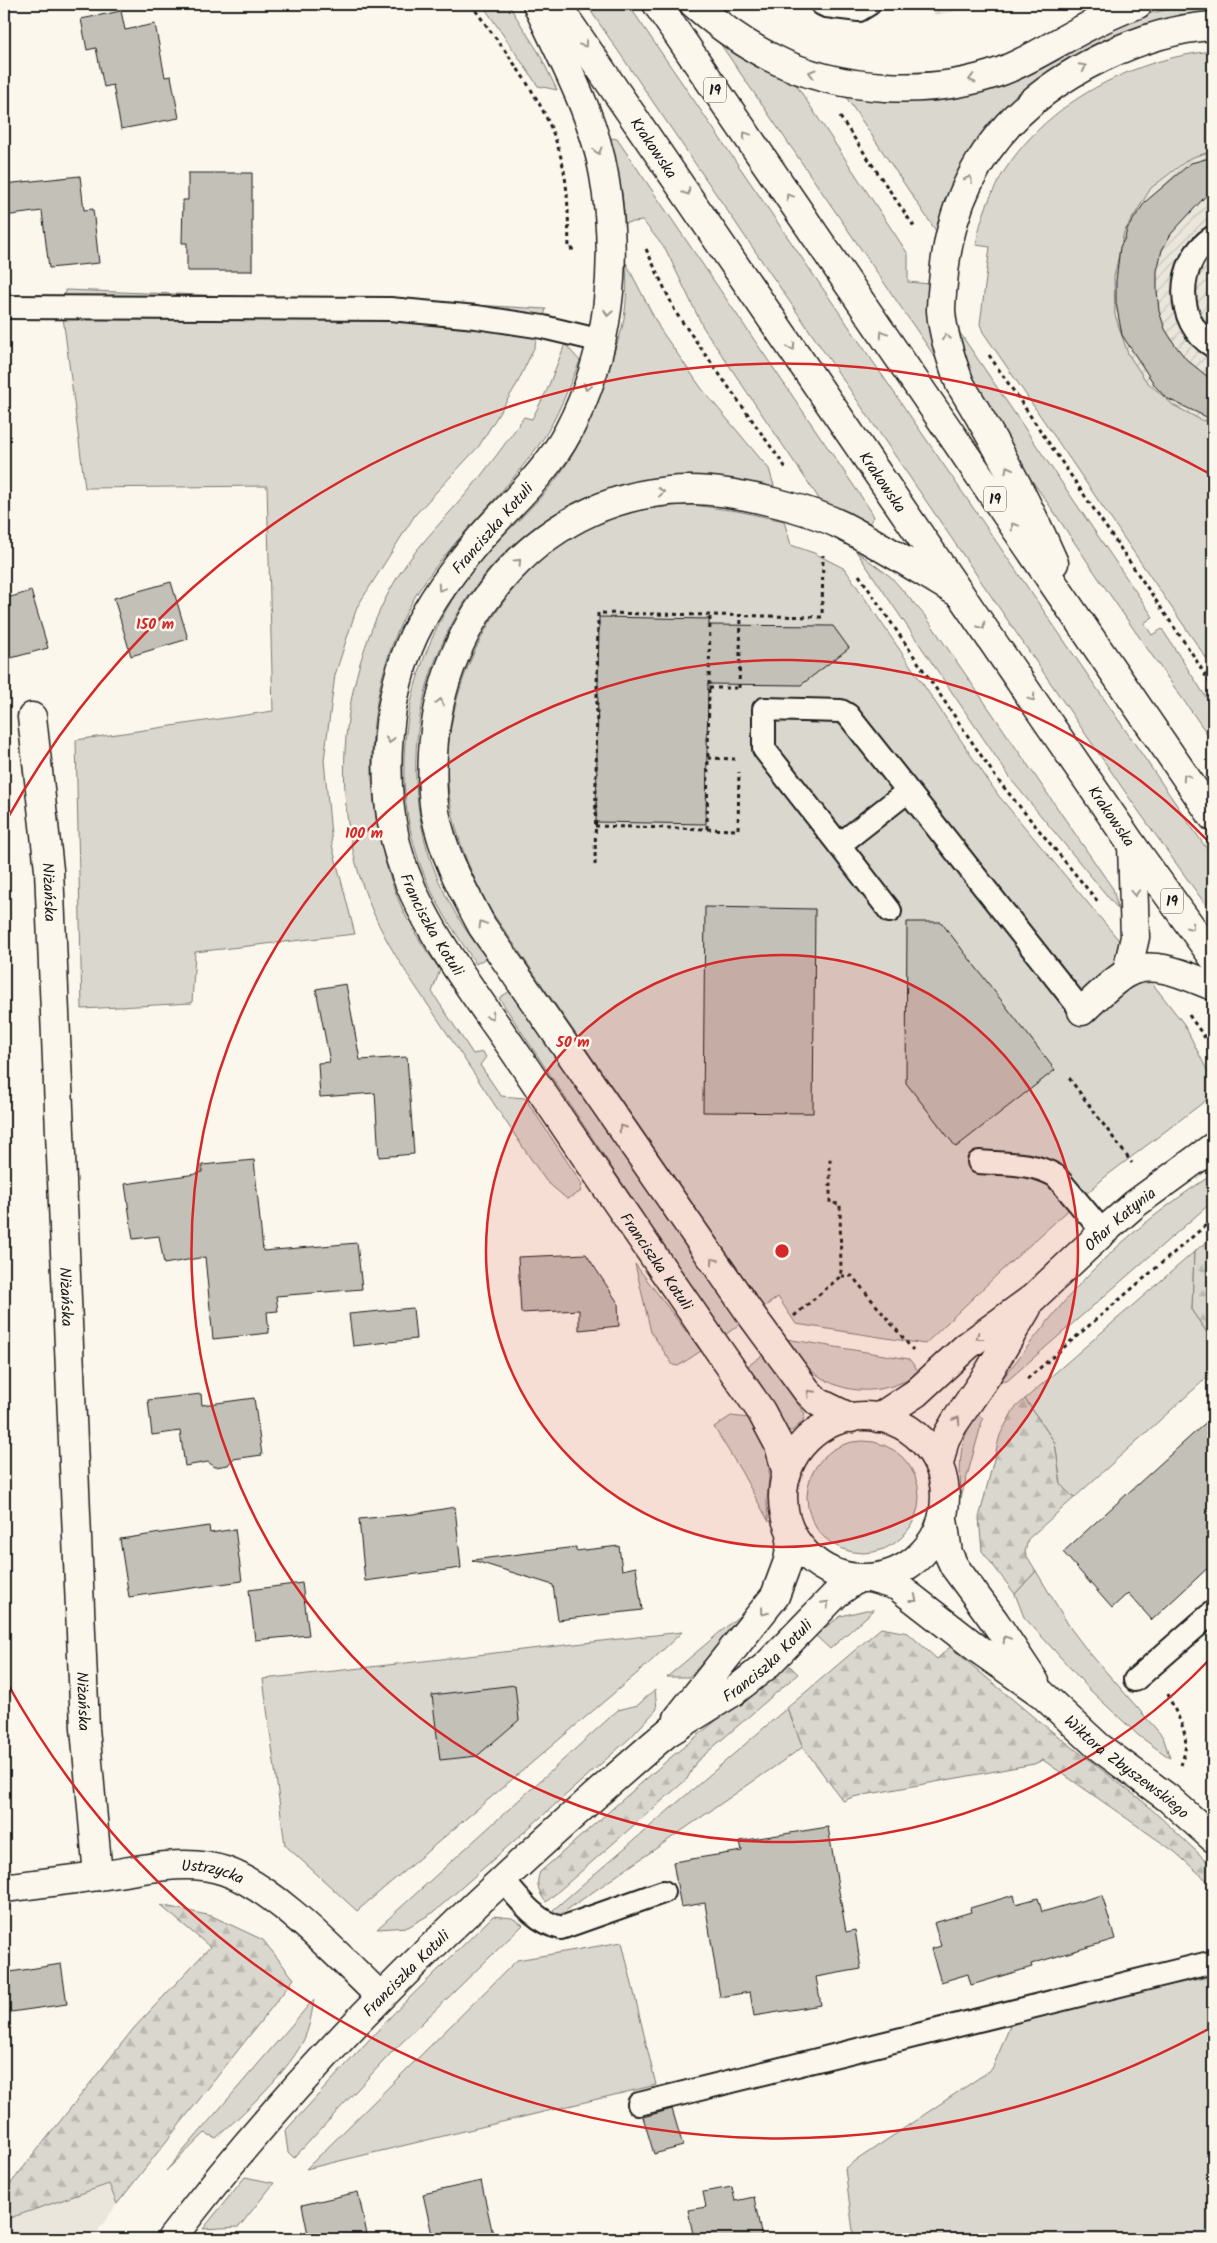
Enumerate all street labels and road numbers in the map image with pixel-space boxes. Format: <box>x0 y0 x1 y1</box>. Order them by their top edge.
road number: 19 <box>704 78 726 102</box>
street label: Krakowska <box>623 113 683 184</box>
street label: Krakowska <box>852 447 912 518</box>
street label: Franciszka Kotuli <box>446 477 541 580</box>
road number: 19 <box>984 486 1006 512</box>
street label: Krakowska <box>1081 781 1141 853</box>
street label: Niżańska <box>34 861 62 922</box>
street label: Franciszka Kotuli <box>393 870 470 983</box>
road number: 19 <box>1161 888 1183 914</box>
street label: Ofiar Katynia <box>1079 1182 1162 1258</box>
street label: Franciszka Kotuli <box>613 1208 699 1317</box>
street label: Niżańska <box>52 1267 79 1327</box>
street label: Franciszka Kotuli <box>718 1613 820 1710</box>
street label: Niżańska <box>69 1671 96 1732</box>
street label: Wiktora Zbyszewskiego <box>1058 1710 1194 1825</box>
street label: Ustrzycka <box>181 1854 248 1892</box>
street label: Franciszka Kotuli <box>357 1924 457 2023</box>

